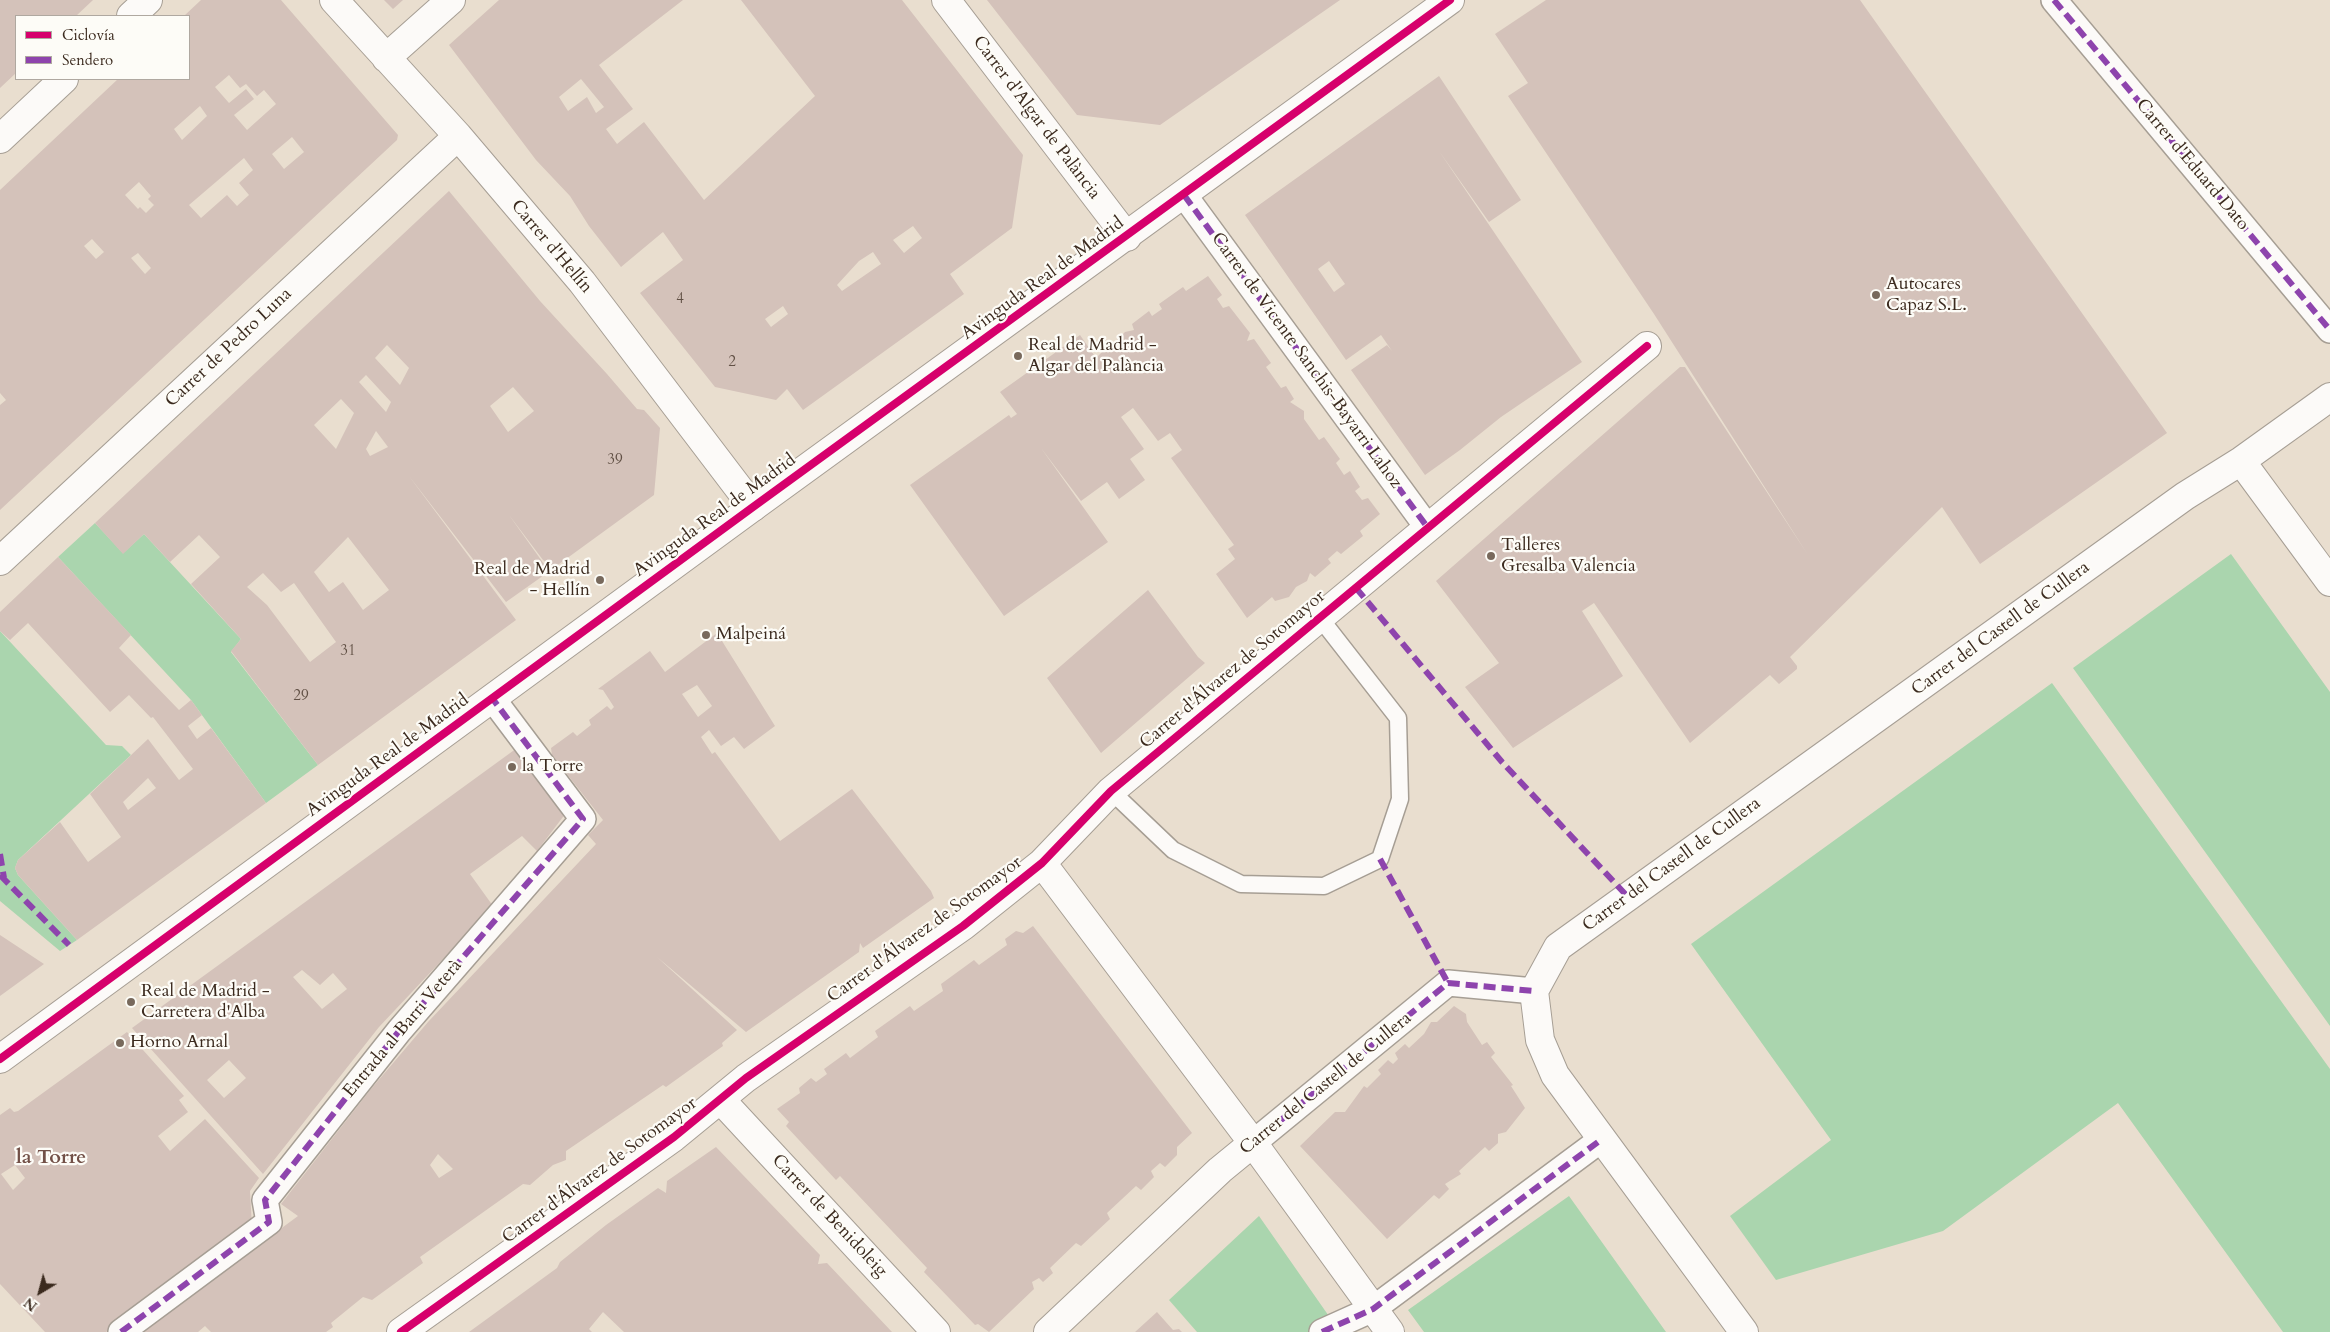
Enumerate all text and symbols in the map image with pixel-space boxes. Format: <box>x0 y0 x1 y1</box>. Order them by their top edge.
legend <box>15 15 190 80</box>
text: Ciclovía <box>62 25 115 45</box>
street label: Carrer d'Algar de Palància <box>967 32 1105 204</box>
text: Sendero <box>62 50 113 70</box>
street label: Carrer d'Eduard Dato <box>2131 95 2253 235</box>
street label: Carrer d'Hellín <box>506 196 596 298</box>
street label: Avinguda Real de Madrid <box>958 213 1128 345</box>
street label: Carrer de Vicente Sanchis-Bayarri Lahoz <box>1206 229 1406 493</box>
place label: Autocares Capaz S.L. <box>1886 274 1967 316</box>
street label: Carrer de Pedro Luna <box>161 284 297 412</box>
marker: Autocares Capaz S.L. <box>1870 289 1882 301</box>
house number: 4 <box>676 291 684 309</box>
place label: Real de Madrid - Algar del Palància <box>1028 335 1164 378</box>
marker: Real de Madrid - Algar del Palància <box>1012 350 1024 362</box>
house number: 2 <box>728 354 736 372</box>
street label: Avinguda Real de Madrid <box>630 450 800 582</box>
house number: 39 <box>607 452 623 470</box>
place label: Talleres Gresalba Valencia <box>1501 535 1636 578</box>
marker: Talleres Gresalba Valencia <box>1485 550 1497 562</box>
street label: Carrer del Castell de Cullera <box>1908 557 2094 701</box>
place label: Real de Madrid - Hellín <box>474 559 590 602</box>
marker: Real de Madrid - Hellín <box>594 574 606 586</box>
street label: Carrer d'Álvarez de Sotomayor <box>1136 586 1330 754</box>
place label: Malpeiná <box>716 624 786 646</box>
marker: Malpeiná <box>700 629 712 641</box>
house number: 31 <box>340 643 356 661</box>
house number: 29 <box>293 688 309 706</box>
street label: Avinguda Real de Madrid <box>303 690 473 822</box>
place label: la Torre <box>522 756 583 778</box>
marker: la Torre <box>506 761 518 773</box>
street label: Carrer del Castell de Cullera <box>1579 793 1765 937</box>
street label: Carrer d'Álvarez de Sotomayor <box>823 852 1027 1008</box>
street label: Entrada al Barri Veterà <box>339 956 467 1102</box>
place label: Real de Madrid - Carretera d'Alba <box>141 981 270 1024</box>
marker: Real de Madrid - Carretera d'Alba <box>125 996 137 1008</box>
street label: Carrer del Castell de Cullera <box>1236 1008 1416 1160</box>
place label: Horno Arnal <box>130 1032 228 1054</box>
marker: Horno Arnal <box>114 1037 126 1049</box>
street label: Carrer d'Álvarez de Sotomayor <box>498 1093 702 1249</box>
district label: la Torre <box>16 1146 86 1170</box>
street label: Carrer de Benidoleig <box>767 1150 891 1282</box>
north arrow <box>15 1267 65 1317</box>
text: N <box>20 1293 41 1316</box>

